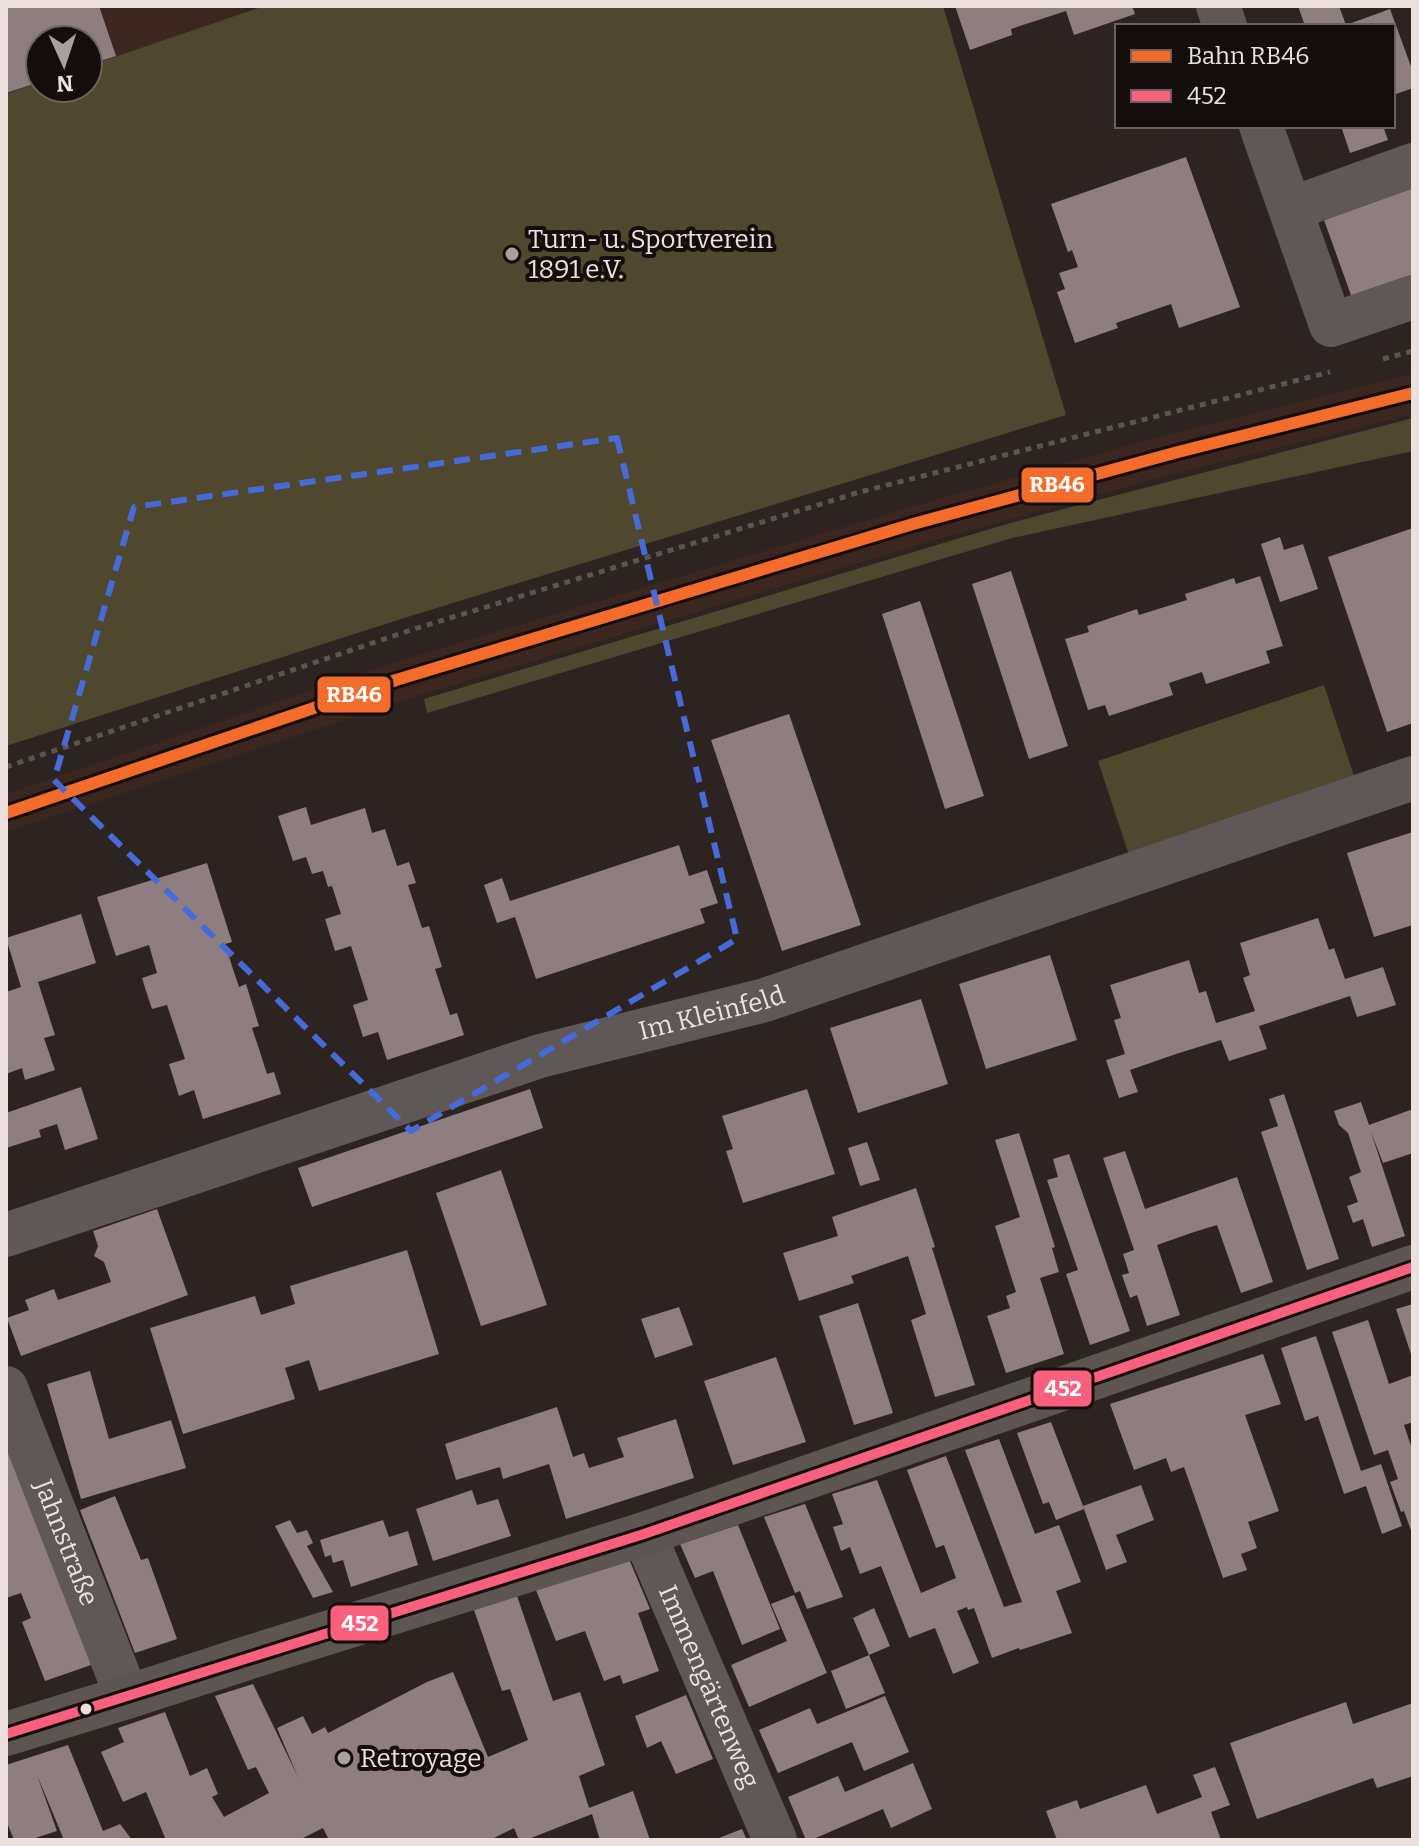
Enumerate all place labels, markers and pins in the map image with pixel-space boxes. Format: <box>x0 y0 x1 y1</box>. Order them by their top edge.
place label: Turn- u. Sportverein 1891 e.V. <box>528 224 773 285</box>
marker: Turn- u. Sportverein 1891 e.V. <box>503 245 521 263</box>
unlabelled marker <box>78 1701 94 1717</box>
place label: Retroyage <box>360 1743 481 1774</box>
marker: Retroyage <box>335 1749 353 1767</box>

